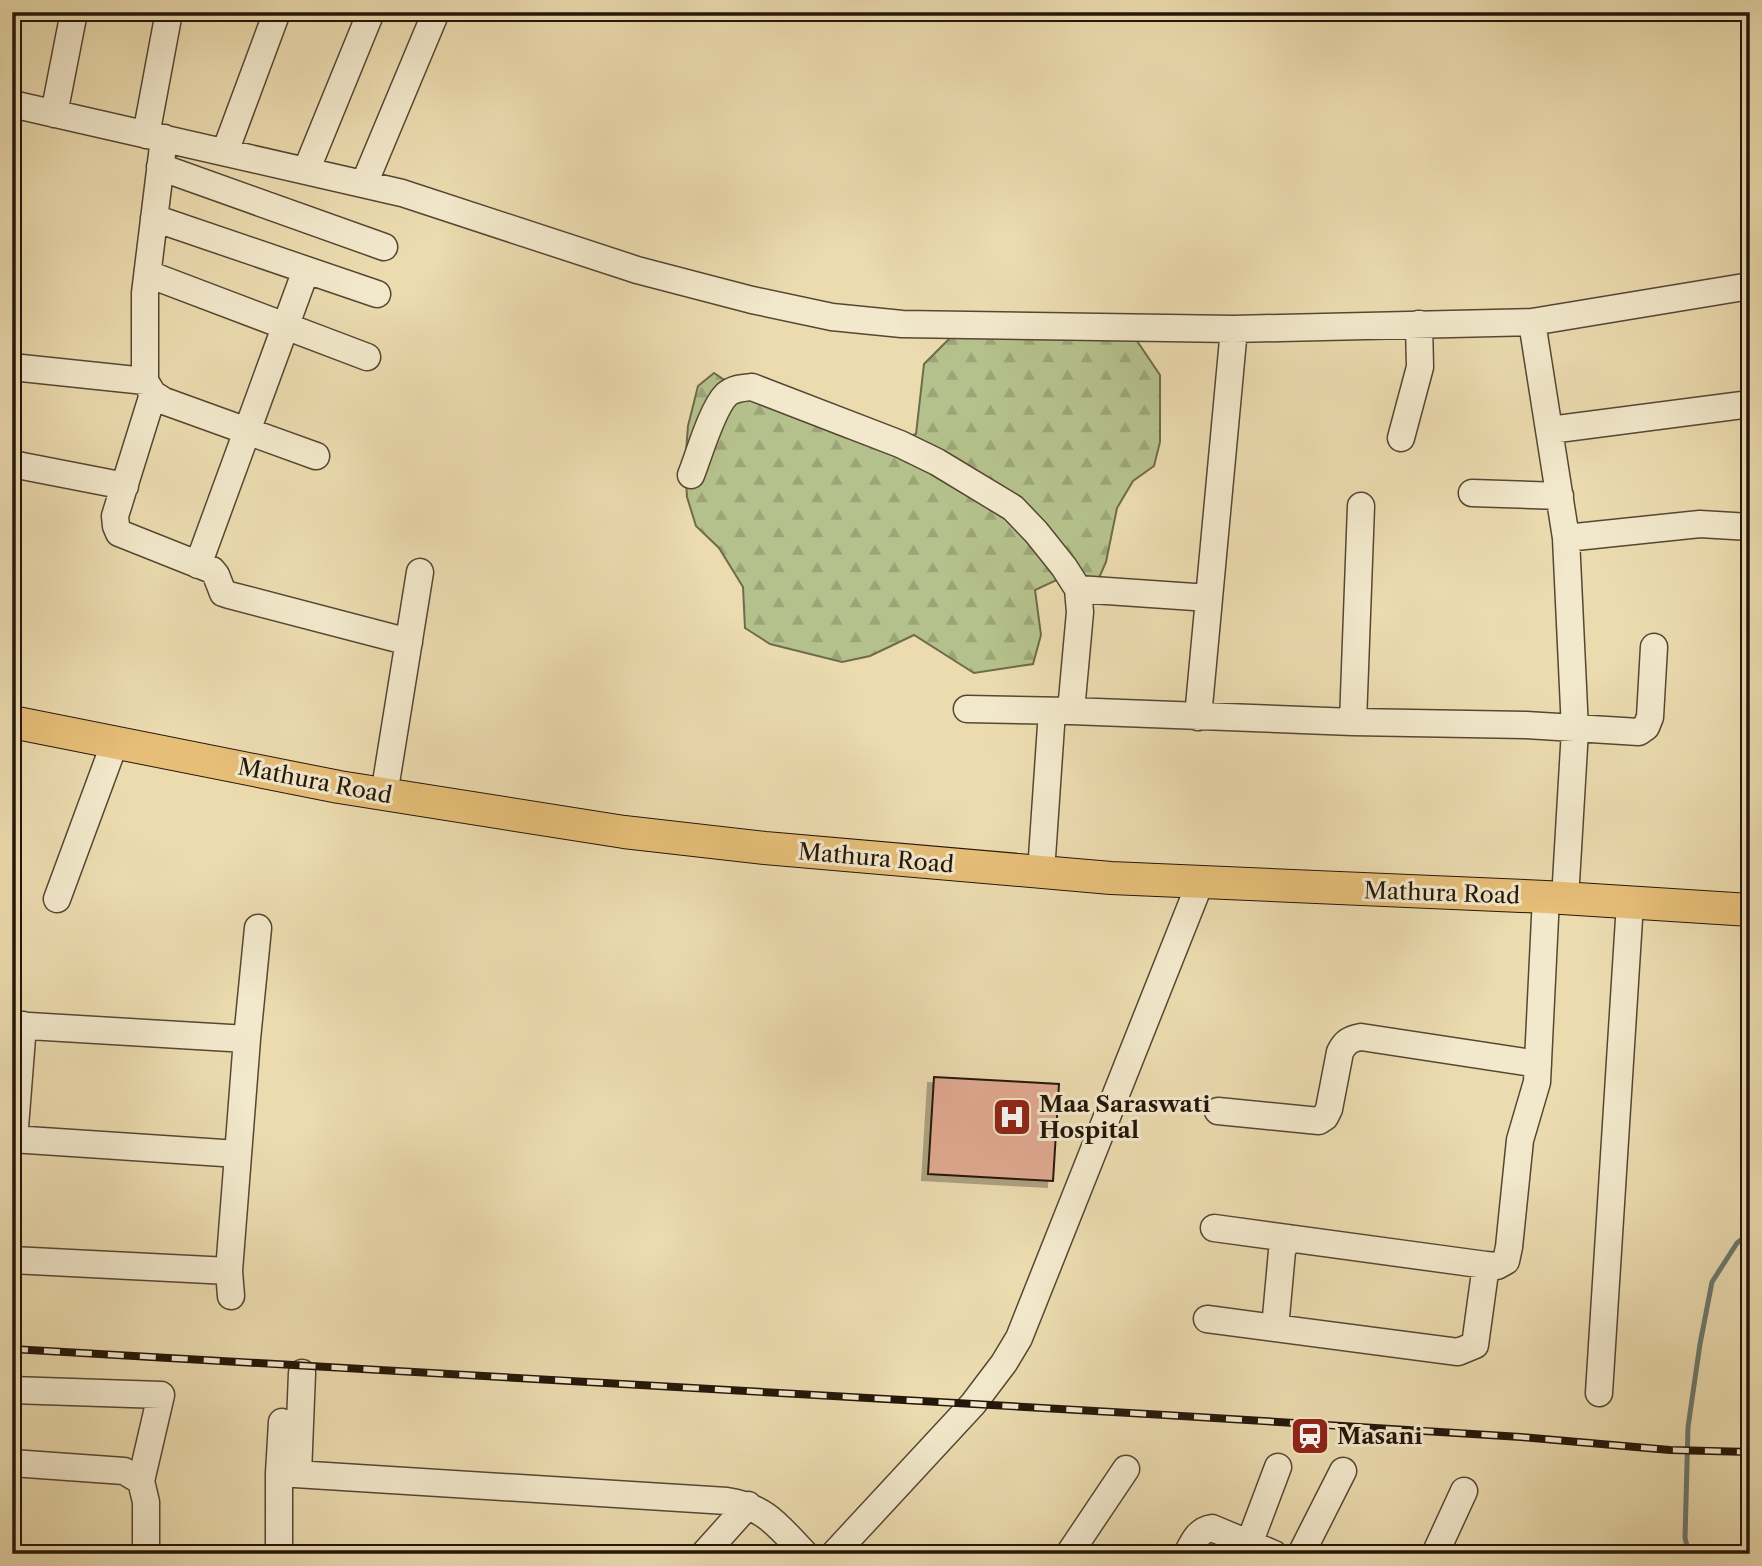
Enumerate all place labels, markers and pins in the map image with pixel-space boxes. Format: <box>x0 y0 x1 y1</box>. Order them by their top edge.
place label: Maa Saraswati Hospital <box>1039 1090 1210 1144</box>
hospital icon: Maa Saraswati Hospital <box>991 1096 1033 1138</box>
station icon: Masani <box>1289 1415 1331 1457</box>
place label: Masani <box>1337 1422 1423 1450</box>

